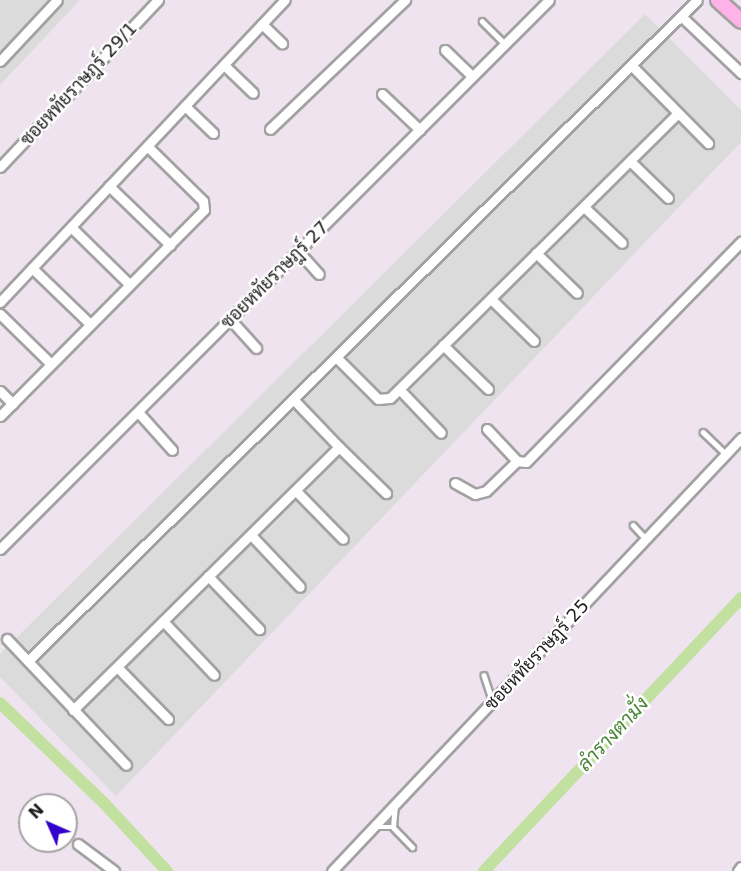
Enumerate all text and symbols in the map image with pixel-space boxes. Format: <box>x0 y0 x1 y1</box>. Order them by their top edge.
street label: ซอยหทัยราษฎร์ 29/1 <box>16 18 142 150</box>
street label: ซอยหทัยราษฎร์ 27 <box>217 217 333 333</box>
street label: ซอยหทัยราษฎร์ 25 <box>480 595 594 715</box>
water label: ลำรางตามั่ง <box>573 692 653 776</box>
north arrow <box>18 793 78 853</box>
text: N <box>25 800 48 823</box>

